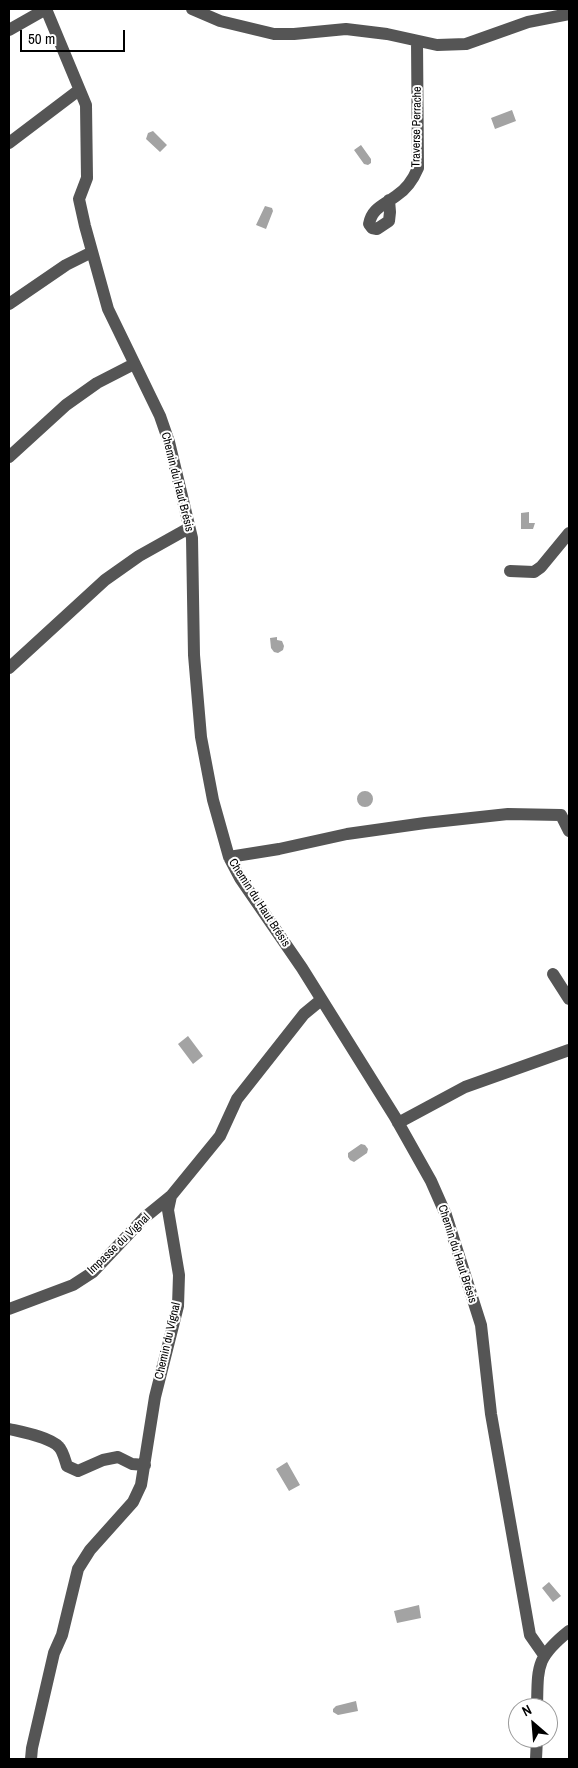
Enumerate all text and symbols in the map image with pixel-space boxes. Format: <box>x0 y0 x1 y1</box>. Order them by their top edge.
scale bar <box>22 20 128 52</box>
text: 50 m <box>28 28 55 49</box>
street label: Traverse Perrache <box>409 86 425 168</box>
street label: Chemin du Haut Brésis <box>158 431 196 533</box>
street label: Chemin du Haut Brésis <box>225 856 293 950</box>
street label: Chemin du Haut Brésis <box>434 1203 480 1305</box>
street label: Impasse du Vignal <box>85 1211 153 1277</box>
street label: Chemin du Vignal <box>152 1301 184 1381</box>
north arrow <box>508 1698 558 1748</box>
text: N <box>519 1701 534 1720</box>

